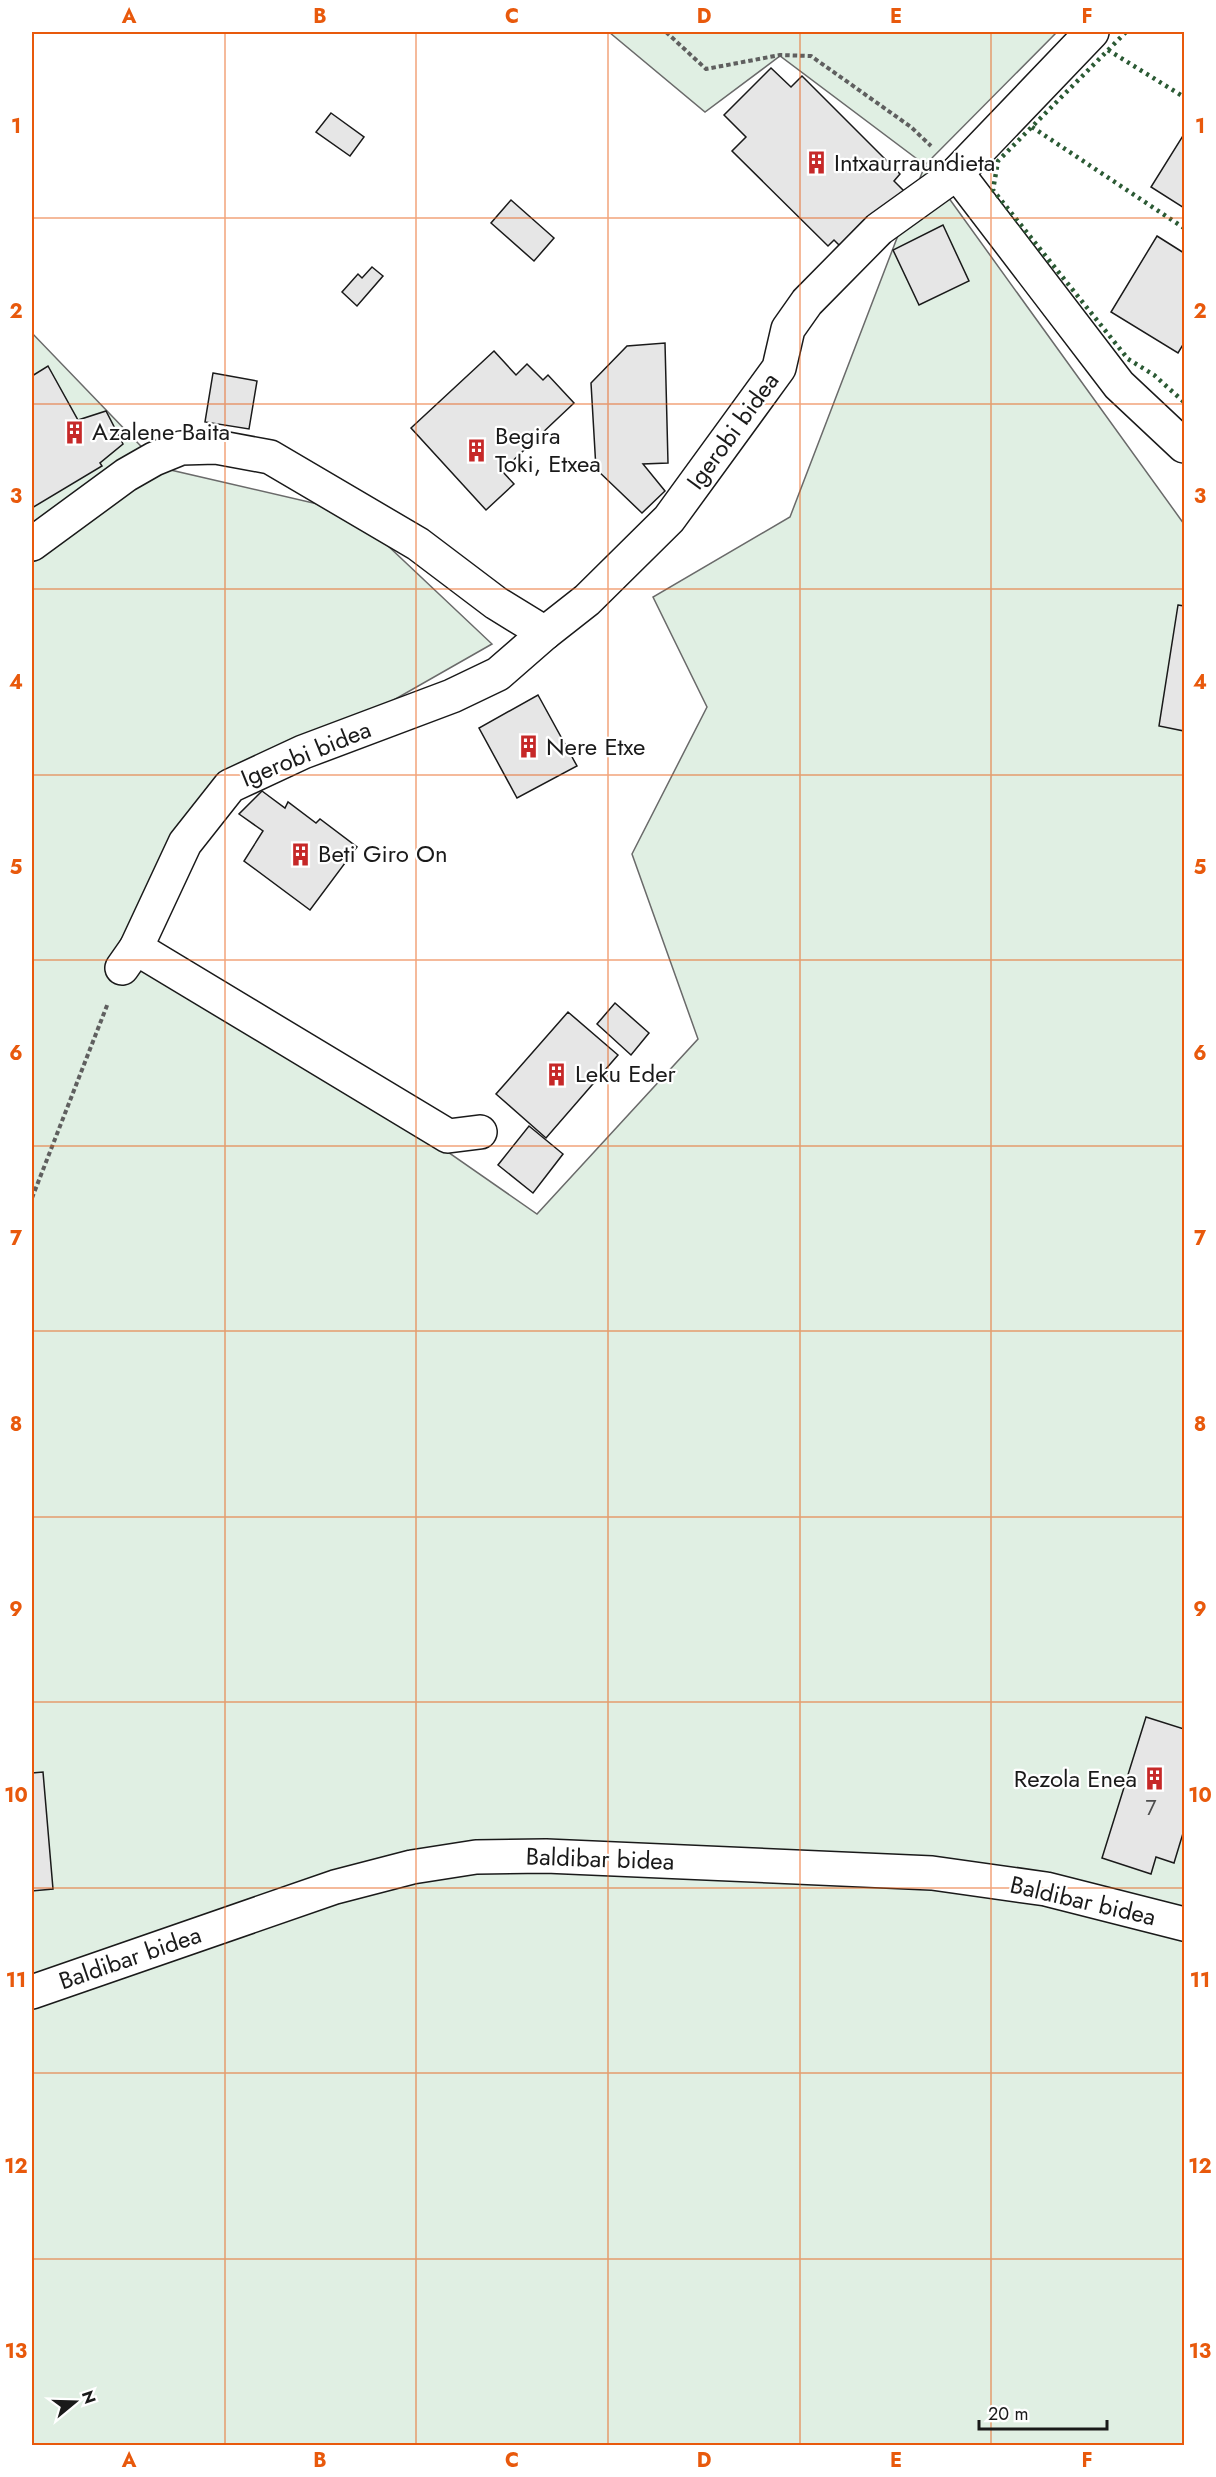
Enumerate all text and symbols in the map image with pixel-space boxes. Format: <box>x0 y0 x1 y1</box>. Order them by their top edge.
text: A <box>121 2 137 31</box>
text: B <box>313 2 327 31</box>
text: C <box>505 2 519 31</box>
text: D <box>697 2 711 31</box>
text: E <box>890 2 902 31</box>
text: F <box>1081 2 1093 31</box>
text: 1 <box>11 112 21 141</box>
text: 1 <box>1195 112 1205 141</box>
place label: Intxaurraundieta <box>834 145 995 180</box>
building icon: Intxaurraundieta <box>803 150 829 176</box>
text: 2 <box>9 297 23 326</box>
text: 2 <box>1193 297 1207 326</box>
street label: Igerobi bidea <box>678 365 787 497</box>
place label: Azalene Baita <box>92 414 230 449</box>
place label: Begira Toki, Etxea <box>495 418 601 481</box>
building icon: Azalene Baita <box>61 419 87 445</box>
building icon: Begira Toki, Etxea <box>464 437 490 463</box>
text: 3 <box>10 482 22 511</box>
text: 3 <box>1194 482 1206 511</box>
text: 4 <box>9 668 23 697</box>
text: 4 <box>1193 668 1207 697</box>
street label: Igerobi bidea <box>235 712 376 796</box>
place label: Nere Etxe <box>546 729 645 764</box>
building icon: Nere Etxe <box>515 734 541 760</box>
place label: Beti Giro On <box>318 836 448 871</box>
building icon: Beti Giro On <box>287 841 313 867</box>
text: 5 <box>10 853 23 882</box>
text: 5 <box>1194 853 1207 882</box>
text: 6 <box>9 1039 23 1068</box>
text: 6 <box>1193 1039 1207 1068</box>
place label: Leku Eder <box>575 1056 677 1091</box>
building icon: Leku Eder <box>544 1061 570 1087</box>
text: 7 <box>10 1224 23 1253</box>
text: 7 <box>1194 1224 1207 1253</box>
text: 8 <box>10 1410 22 1439</box>
text: 8 <box>1194 1410 1206 1439</box>
text: 9 <box>9 1595 23 1624</box>
text: 9 <box>1193 1595 1207 1624</box>
place label: Rezola Enea <box>1014 1761 1137 1796</box>
building icon: Rezola Enea <box>1142 1766 1168 1792</box>
text: 10 <box>4 1781 28 1810</box>
text: 10 <box>1188 1781 1212 1810</box>
house number: 7 <box>1145 1793 1157 1823</box>
street label: Baldibar bidea <box>525 1838 675 1879</box>
street label: Baldibar bidea <box>1007 1867 1159 1934</box>
street label: Baldibar bidea <box>54 1917 206 1998</box>
text: 11 <box>6 1966 26 1995</box>
text: 11 <box>1190 1966 1210 1995</box>
text: 12 <box>4 2152 28 2181</box>
text: 12 <box>1188 2152 1212 2181</box>
text: 13 <box>5 2337 27 2366</box>
text: 13 <box>1189 2337 1211 2366</box>
north arrow <box>45 2372 105 2432</box>
text: N <box>76 2388 102 2407</box>
scale bar <box>979 2393 1106 2431</box>
text: 20 m <box>988 2401 1028 2427</box>
text: A <box>121 2446 137 2475</box>
text: B <box>313 2446 327 2475</box>
text: C <box>505 2446 519 2475</box>
text: D <box>697 2446 711 2475</box>
text: E <box>890 2446 902 2475</box>
text: F <box>1081 2446 1093 2475</box>

